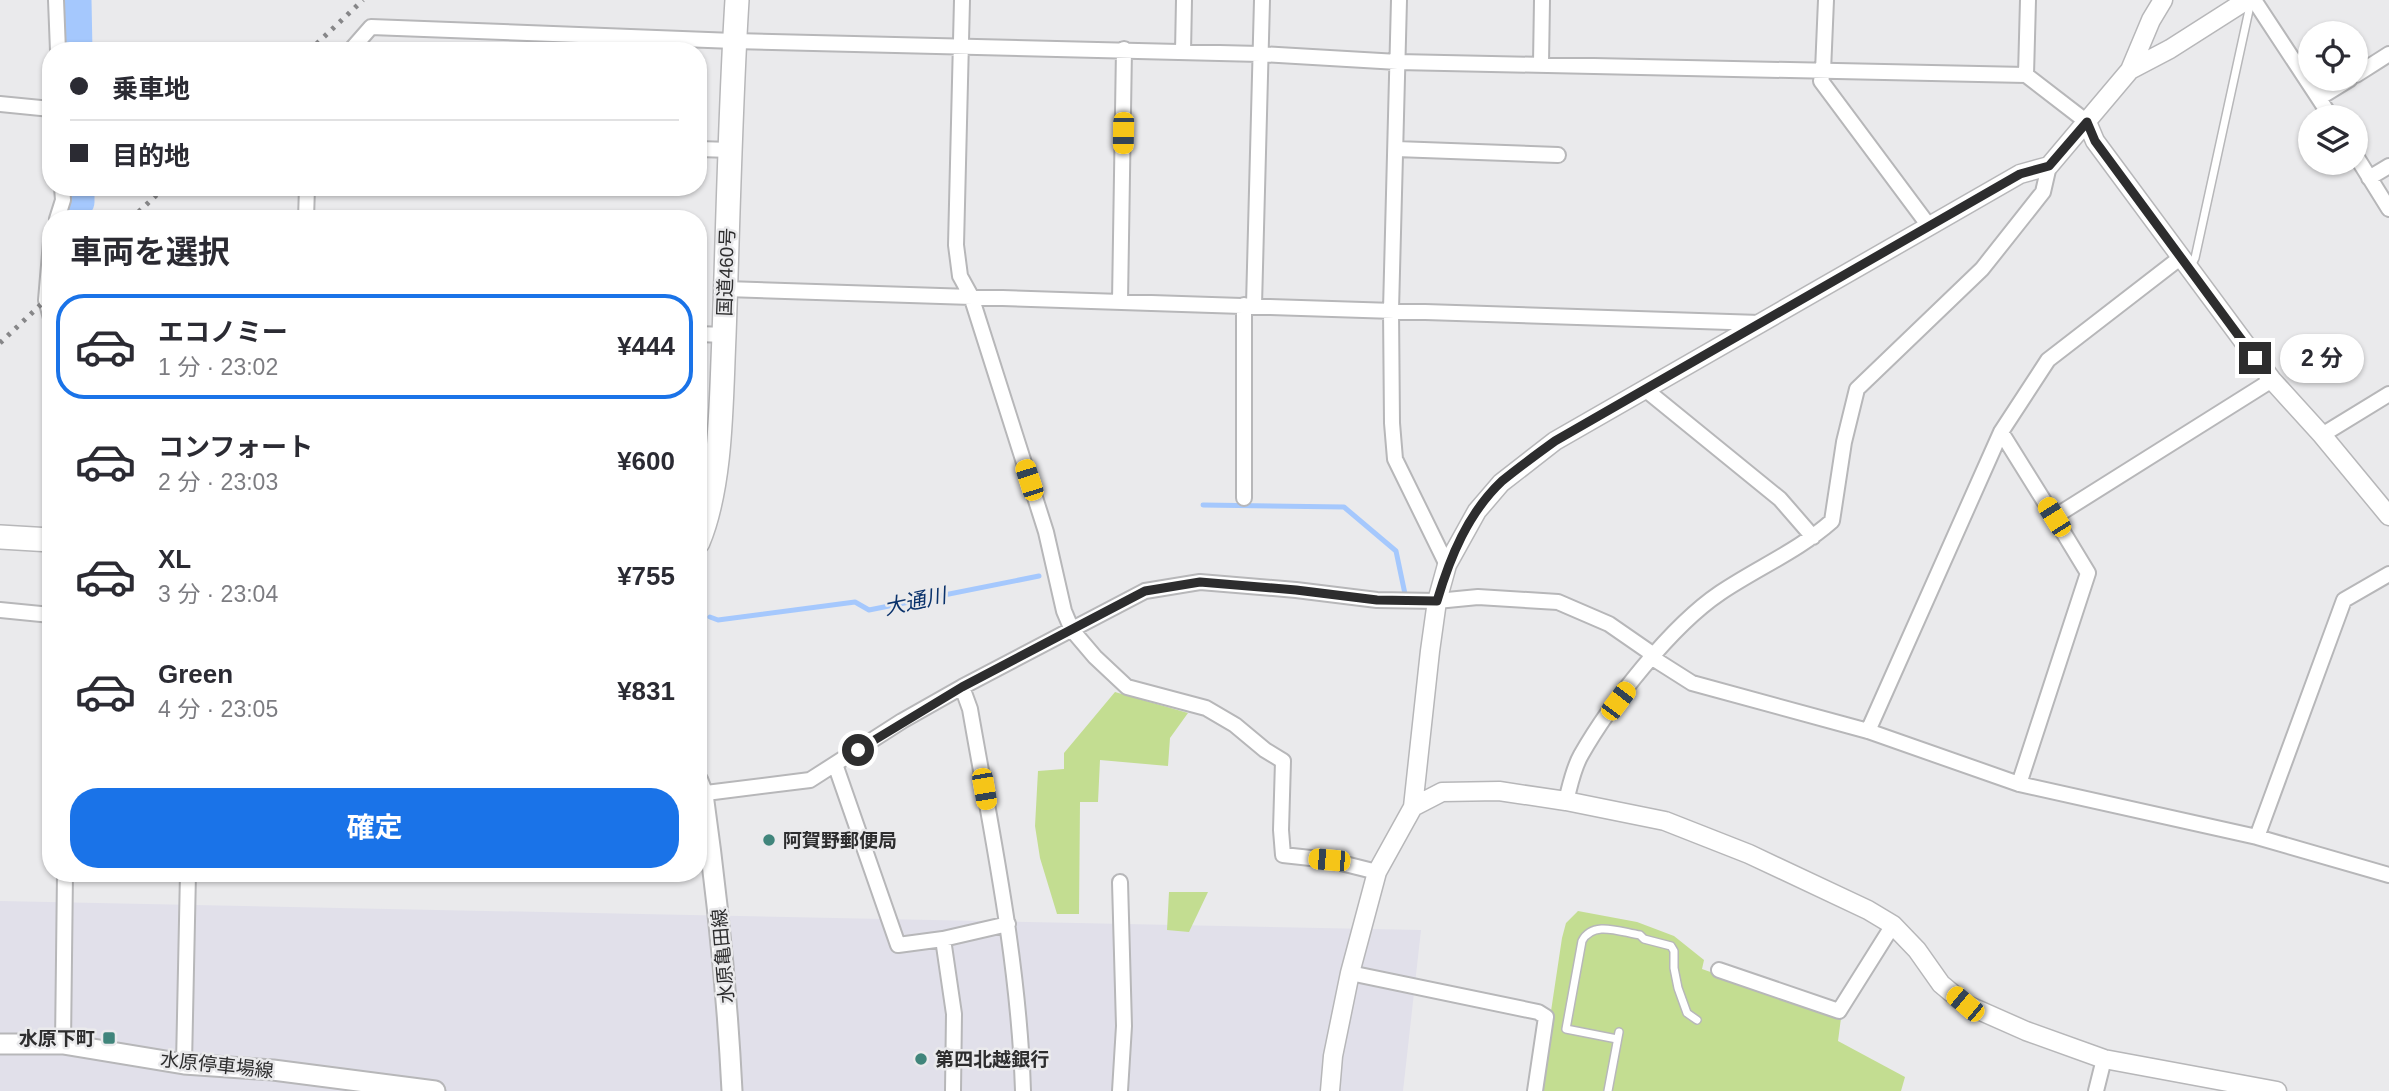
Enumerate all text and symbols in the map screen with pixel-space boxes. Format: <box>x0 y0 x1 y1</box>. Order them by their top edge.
map controls <box>2298 21 2368 175</box>
button: locate <box>2298 21 2368 91</box>
text: 乗車地 <box>112 74 190 104</box>
button: layers <box>2298 105 2368 175</box>
car <box>1113 112 1134 154</box>
text: 目的地 <box>112 141 190 171</box>
street label: 国道460号 <box>714 227 738 317</box>
text: 車両を選択 <box>70 234 230 270</box>
icon: car <box>74 315 137 378</box>
text: エコノミー <box>158 317 288 347</box>
text: ¥444 <box>617 331 675 361</box>
callout: 2 分 <box>2280 334 2364 382</box>
route end <box>2239 342 2271 374</box>
text: 2 分 <box>2301 345 2343 371</box>
text: 1 分 · 23:02 <box>158 354 278 380</box>
icon: car <box>74 430 137 493</box>
text: コンフォート <box>158 432 313 462</box>
text: ¥600 <box>617 446 675 476</box>
car <box>1013 457 1046 503</box>
text: 2 分 · 23:03 <box>158 469 278 495</box>
car <box>2034 494 2075 540</box>
text: XL <box>158 544 191 574</box>
icon: car <box>74 545 137 608</box>
text: ¥755 <box>617 561 675 591</box>
text: 3 分 · 23:04 <box>158 581 278 607</box>
water label: 大通川 <box>882 583 950 619</box>
text: Green <box>158 659 233 689</box>
icon: car <box>74 660 137 723</box>
text: ¥831 <box>617 676 675 706</box>
car <box>1597 678 1640 724</box>
text: 4 分 · 23:05 <box>158 696 278 722</box>
route start <box>842 734 874 766</box>
car <box>971 766 998 812</box>
button: 確定 <box>70 788 679 868</box>
place label: 阿賀野郵便局 <box>783 830 897 851</box>
marker: 阿賀野郵便局 <box>761 832 777 848</box>
car <box>1308 848 1351 872</box>
street label: 水原亀田線 <box>708 908 738 1004</box>
car <box>1943 982 1988 1026</box>
place label: 水原下町 <box>19 1028 95 1049</box>
marker: 水原下町 <box>101 1030 117 1046</box>
street label: 水原停車場線 <box>159 1049 275 1081</box>
place label: 第四北越銀行 <box>935 1049 1049 1070</box>
marker: 第四北越銀行 <box>913 1051 929 1067</box>

